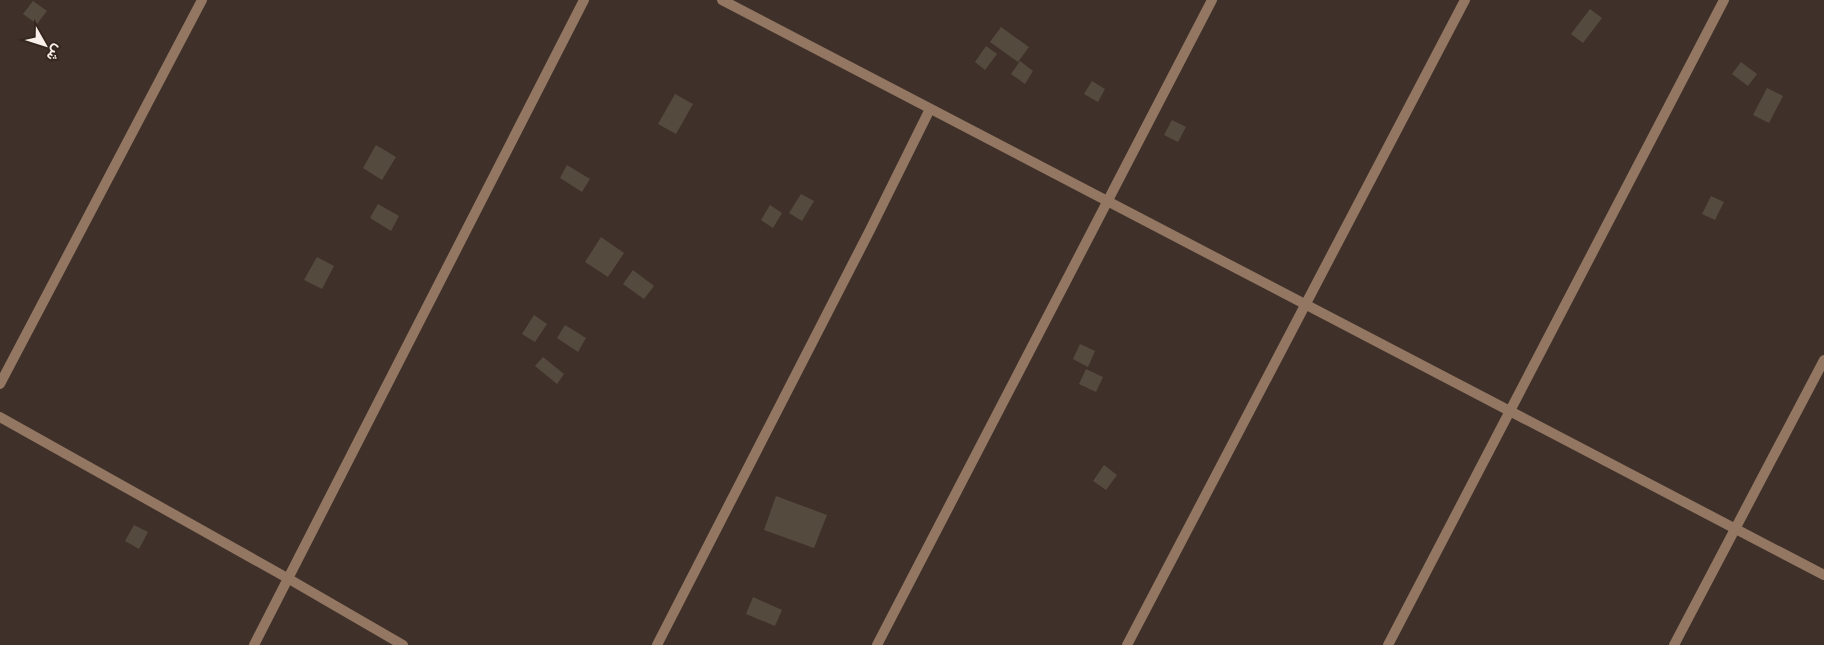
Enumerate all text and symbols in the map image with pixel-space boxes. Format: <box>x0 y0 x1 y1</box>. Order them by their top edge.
north arrow <box>20 20 70 70</box>
text: ش <box>43 41 67 66</box>

